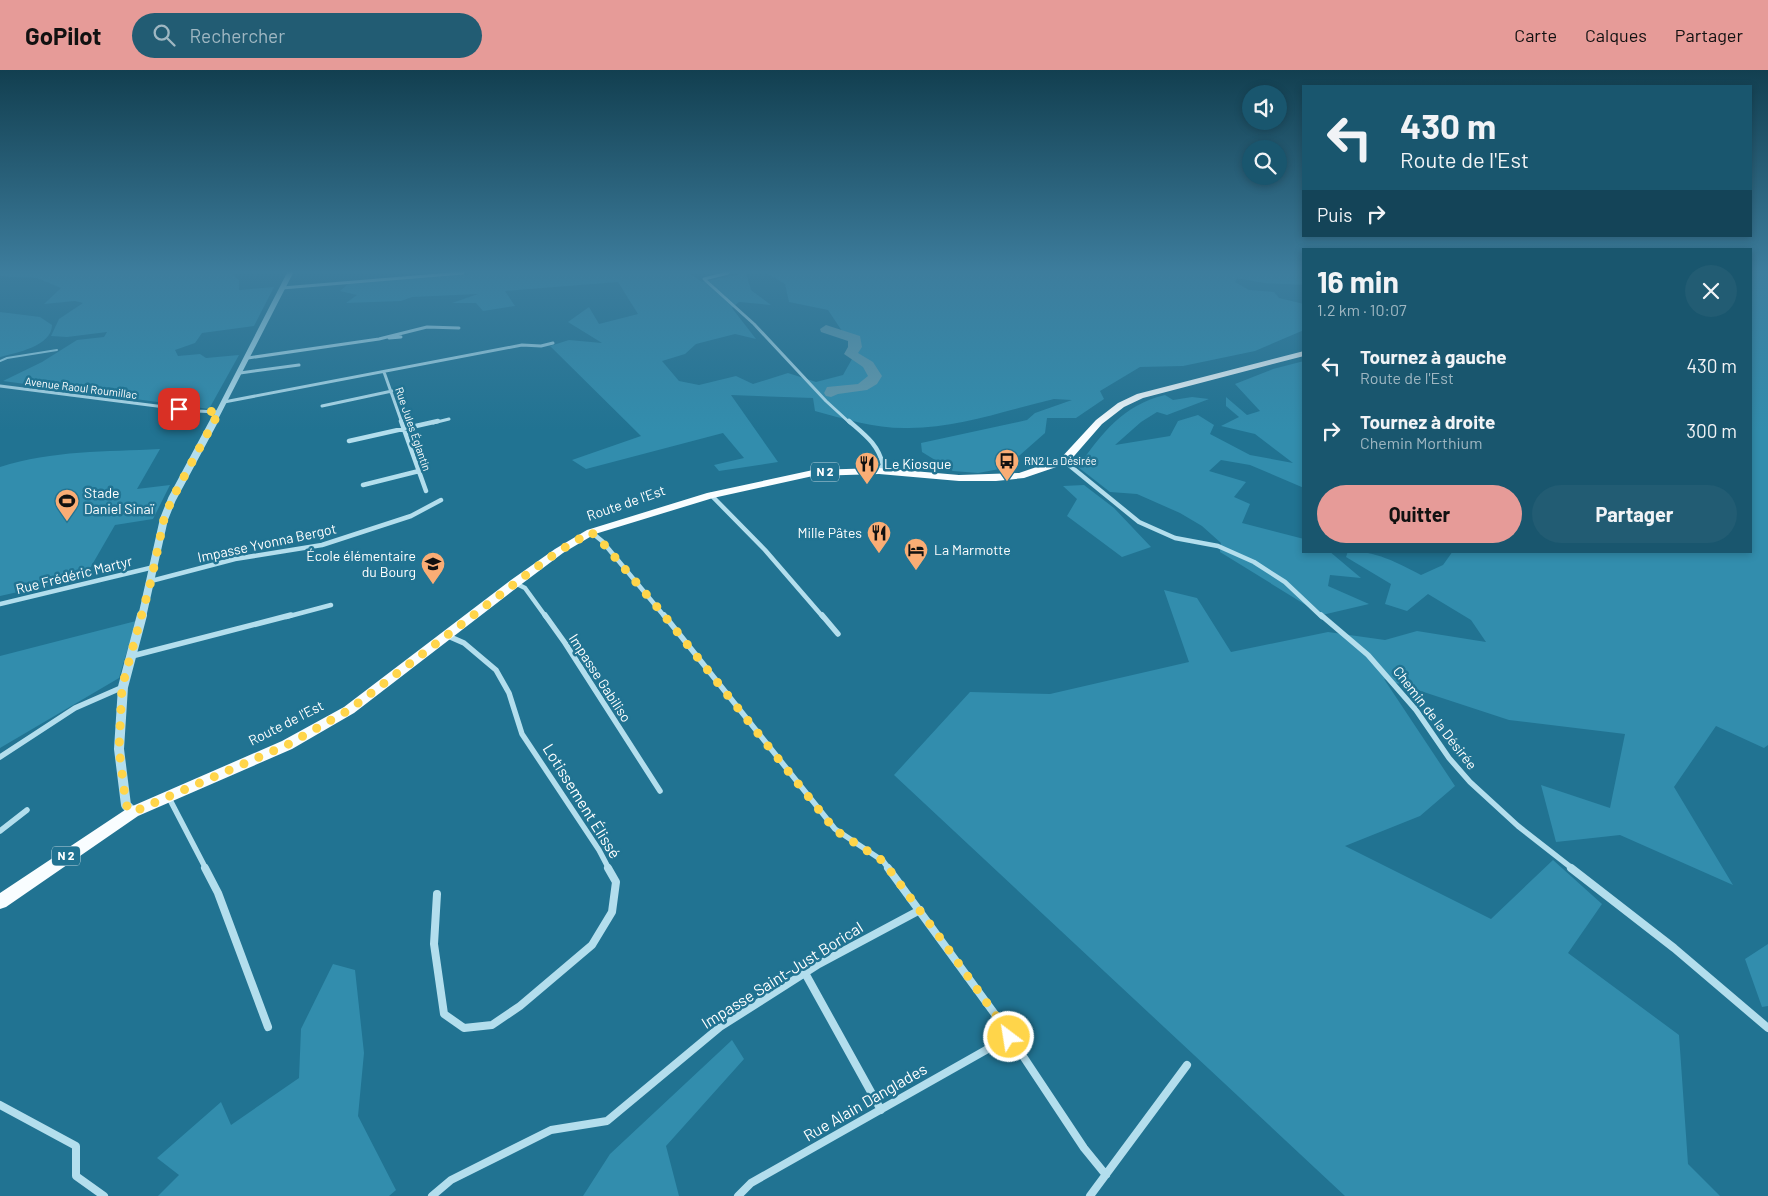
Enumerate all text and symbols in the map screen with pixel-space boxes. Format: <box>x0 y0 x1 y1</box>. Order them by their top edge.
search box <box>132 13 482 58</box>
text: GoPilot <box>25 21 102 50</box>
icon: search <box>150 21 178 49</box>
text: Rechercher <box>190 24 285 47</box>
text: Carte <box>1514 24 1557 46</box>
text: Calques <box>1585 24 1647 46</box>
text: Partager <box>1675 24 1743 46</box>
map controls <box>1242 85 1287 185</box>
button: sound <box>1242 85 1287 130</box>
text: 430 m <box>1400 104 1496 146</box>
icon: left <box>1317 105 1382 170</box>
button: search <box>1242 140 1287 185</box>
text: Route de l'Est <box>1400 146 1529 172</box>
icon: right <box>1362 200 1390 228</box>
text: Puis <box>1317 203 1352 226</box>
text: 16 min <box>1317 263 1399 299</box>
button: close <box>1685 265 1737 317</box>
text: 1.2 km · 10:07 <box>1317 300 1407 319</box>
text: Tournez à gauche <box>1360 345 1507 368</box>
icon: left <box>1317 352 1345 380</box>
text: 430 m <box>1686 354 1737 377</box>
text: Route de l'Est <box>1360 368 1454 387</box>
street label: Avenue Raoul Roumillac <box>24 374 138 401</box>
street label: Rue Jules Églantin <box>393 385 434 473</box>
pin <box>158 388 200 430</box>
icon: arrive <box>165 395 193 423</box>
text: Tournez à droite <box>1360 410 1496 433</box>
icon: right <box>1317 417 1345 445</box>
text: 300 m <box>1686 419 1737 442</box>
text: Chemin Morthium <box>1360 433 1482 452</box>
bus stop icon: RN2 La Désirée <box>994 448 1020 482</box>
restaurant icon: Le Kiosque <box>854 451 880 485</box>
place label: RN2 La Désirée <box>1024 454 1097 467</box>
place label: Le Kiosque <box>884 455 951 472</box>
road number: N 2 <box>811 462 839 482</box>
street label: Route de l'Est <box>584 481 667 524</box>
place label: Stade Daniel Sinaï <box>84 484 155 517</box>
button: Quitter <box>1317 485 1522 543</box>
button: Partager <box>1532 485 1737 543</box>
sports icon: Stade Daniel Sinaï <box>54 488 80 522</box>
street label: Impasse Yvonna Bergot <box>196 519 338 566</box>
restaurant icon: Mille Pâtes <box>866 520 892 554</box>
place label: Mille Pâtes <box>797 524 862 541</box>
hotel icon: La Marmotte <box>903 537 929 571</box>
place label: La Marmotte <box>934 541 1011 558</box>
place label: École élémentaire du Bourg <box>306 547 416 580</box>
school or university icon: École élémentaire du Bourg <box>420 551 446 585</box>
street label: Rue Frédéric Martyr <box>14 552 134 597</box>
street label: Impasse Gabiliso <box>566 630 635 725</box>
street label: Chemin de la Désirée <box>1390 663 1481 773</box>
street label: Route de l'Est <box>245 696 326 749</box>
street label: Lotissement Élissé <box>539 740 625 862</box>
road number: N 2 <box>52 846 80 866</box>
street label: Impasse Saint-Just Borical <box>698 917 866 1032</box>
position arrow <box>982 1010 1034 1062</box>
street label: Rue Alain Danglades <box>800 1058 930 1145</box>

